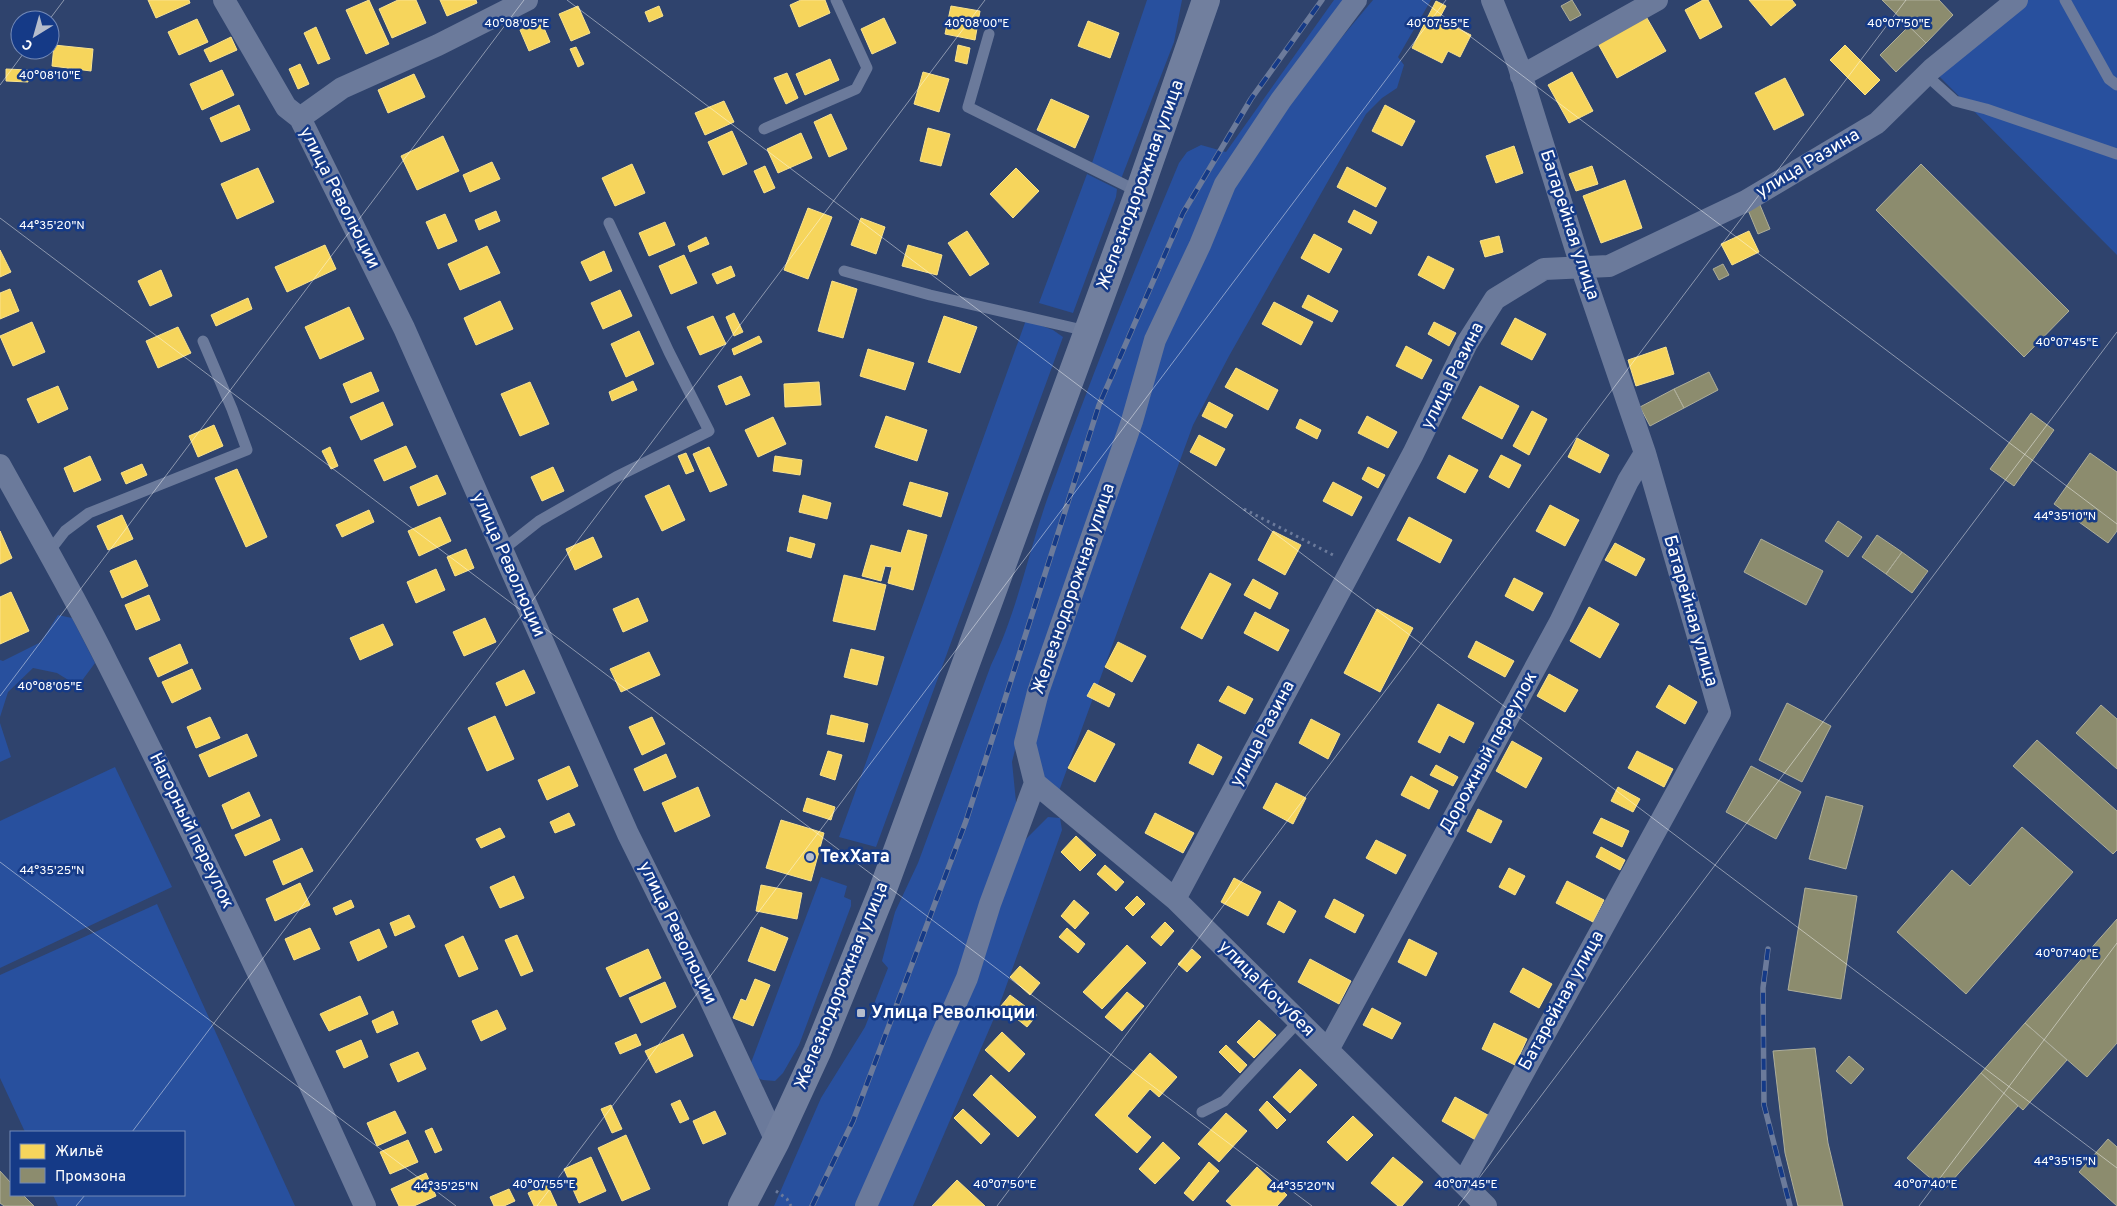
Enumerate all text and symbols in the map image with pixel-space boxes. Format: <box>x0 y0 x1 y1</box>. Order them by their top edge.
north arrow <box>10 10 60 60</box>
text: 40°08'05"E <box>485 16 549 32</box>
text: 40°08'00"E <box>944 16 1010 32</box>
text: 40°07'55"E <box>1406 16 1470 32</box>
text: 40°07'50"E <box>1867 16 1931 32</box>
text: С <box>19 35 37 54</box>
text: 40°08'10"E <box>19 68 81 84</box>
street label: Железнодорожная улица <box>1092 77 1190 293</box>
street label: улица Революции <box>293 123 385 273</box>
street label: улица Разина <box>1752 124 1864 204</box>
street label: Батарейная улица <box>1534 147 1604 303</box>
text: 44°35'20"N <box>19 218 85 234</box>
street label: улица Разина <box>1416 319 1490 433</box>
text: 40°07'45"E <box>2035 335 2099 351</box>
street label: Железнодорожная улица <box>1027 480 1121 698</box>
street label: улица Революции <box>466 489 550 641</box>
text: 44°35'10"N <box>2034 509 2096 525</box>
street label: Батарейная улица <box>1657 533 1723 689</box>
street label: Дорожный переулок <box>1435 668 1543 838</box>
street label: улица Разина <box>1225 677 1301 791</box>
text: 40°08'05"E <box>18 679 82 695</box>
street label: Нагорный переулок <box>143 749 239 913</box>
place label: ТехХата <box>820 846 890 869</box>
marker: ТехХата <box>804 851 816 863</box>
street label: улица Революции <box>632 858 722 1008</box>
text: 44°35'25"N <box>19 863 85 879</box>
street label: Железнодорожная улица <box>790 879 894 1093</box>
street label: Батарейная улица <box>1514 927 1610 1075</box>
street label: улица Кочубея <box>1213 936 1319 1042</box>
text: 40°07'40"E <box>2035 946 2099 962</box>
place label: Улица Революции <box>871 1002 1035 1025</box>
marker: Улица Революции <box>855 1007 867 1019</box>
legend <box>10 1131 185 1196</box>
text: Жильё <box>55 1143 103 1162</box>
text: 44°35'15"N <box>2034 1154 2096 1170</box>
text: Промзона <box>55 1168 126 1187</box>
text: 40°07'55"E <box>512 1177 576 1193</box>
text: 40°07'50"E <box>973 1177 1037 1193</box>
text: 40°07'45"E <box>1434 1177 1498 1193</box>
text: 40°07'40"E <box>1894 1177 1958 1193</box>
text: 44°35'25"N <box>413 1179 479 1195</box>
text: 44°35'20"N <box>1269 1179 1335 1195</box>

